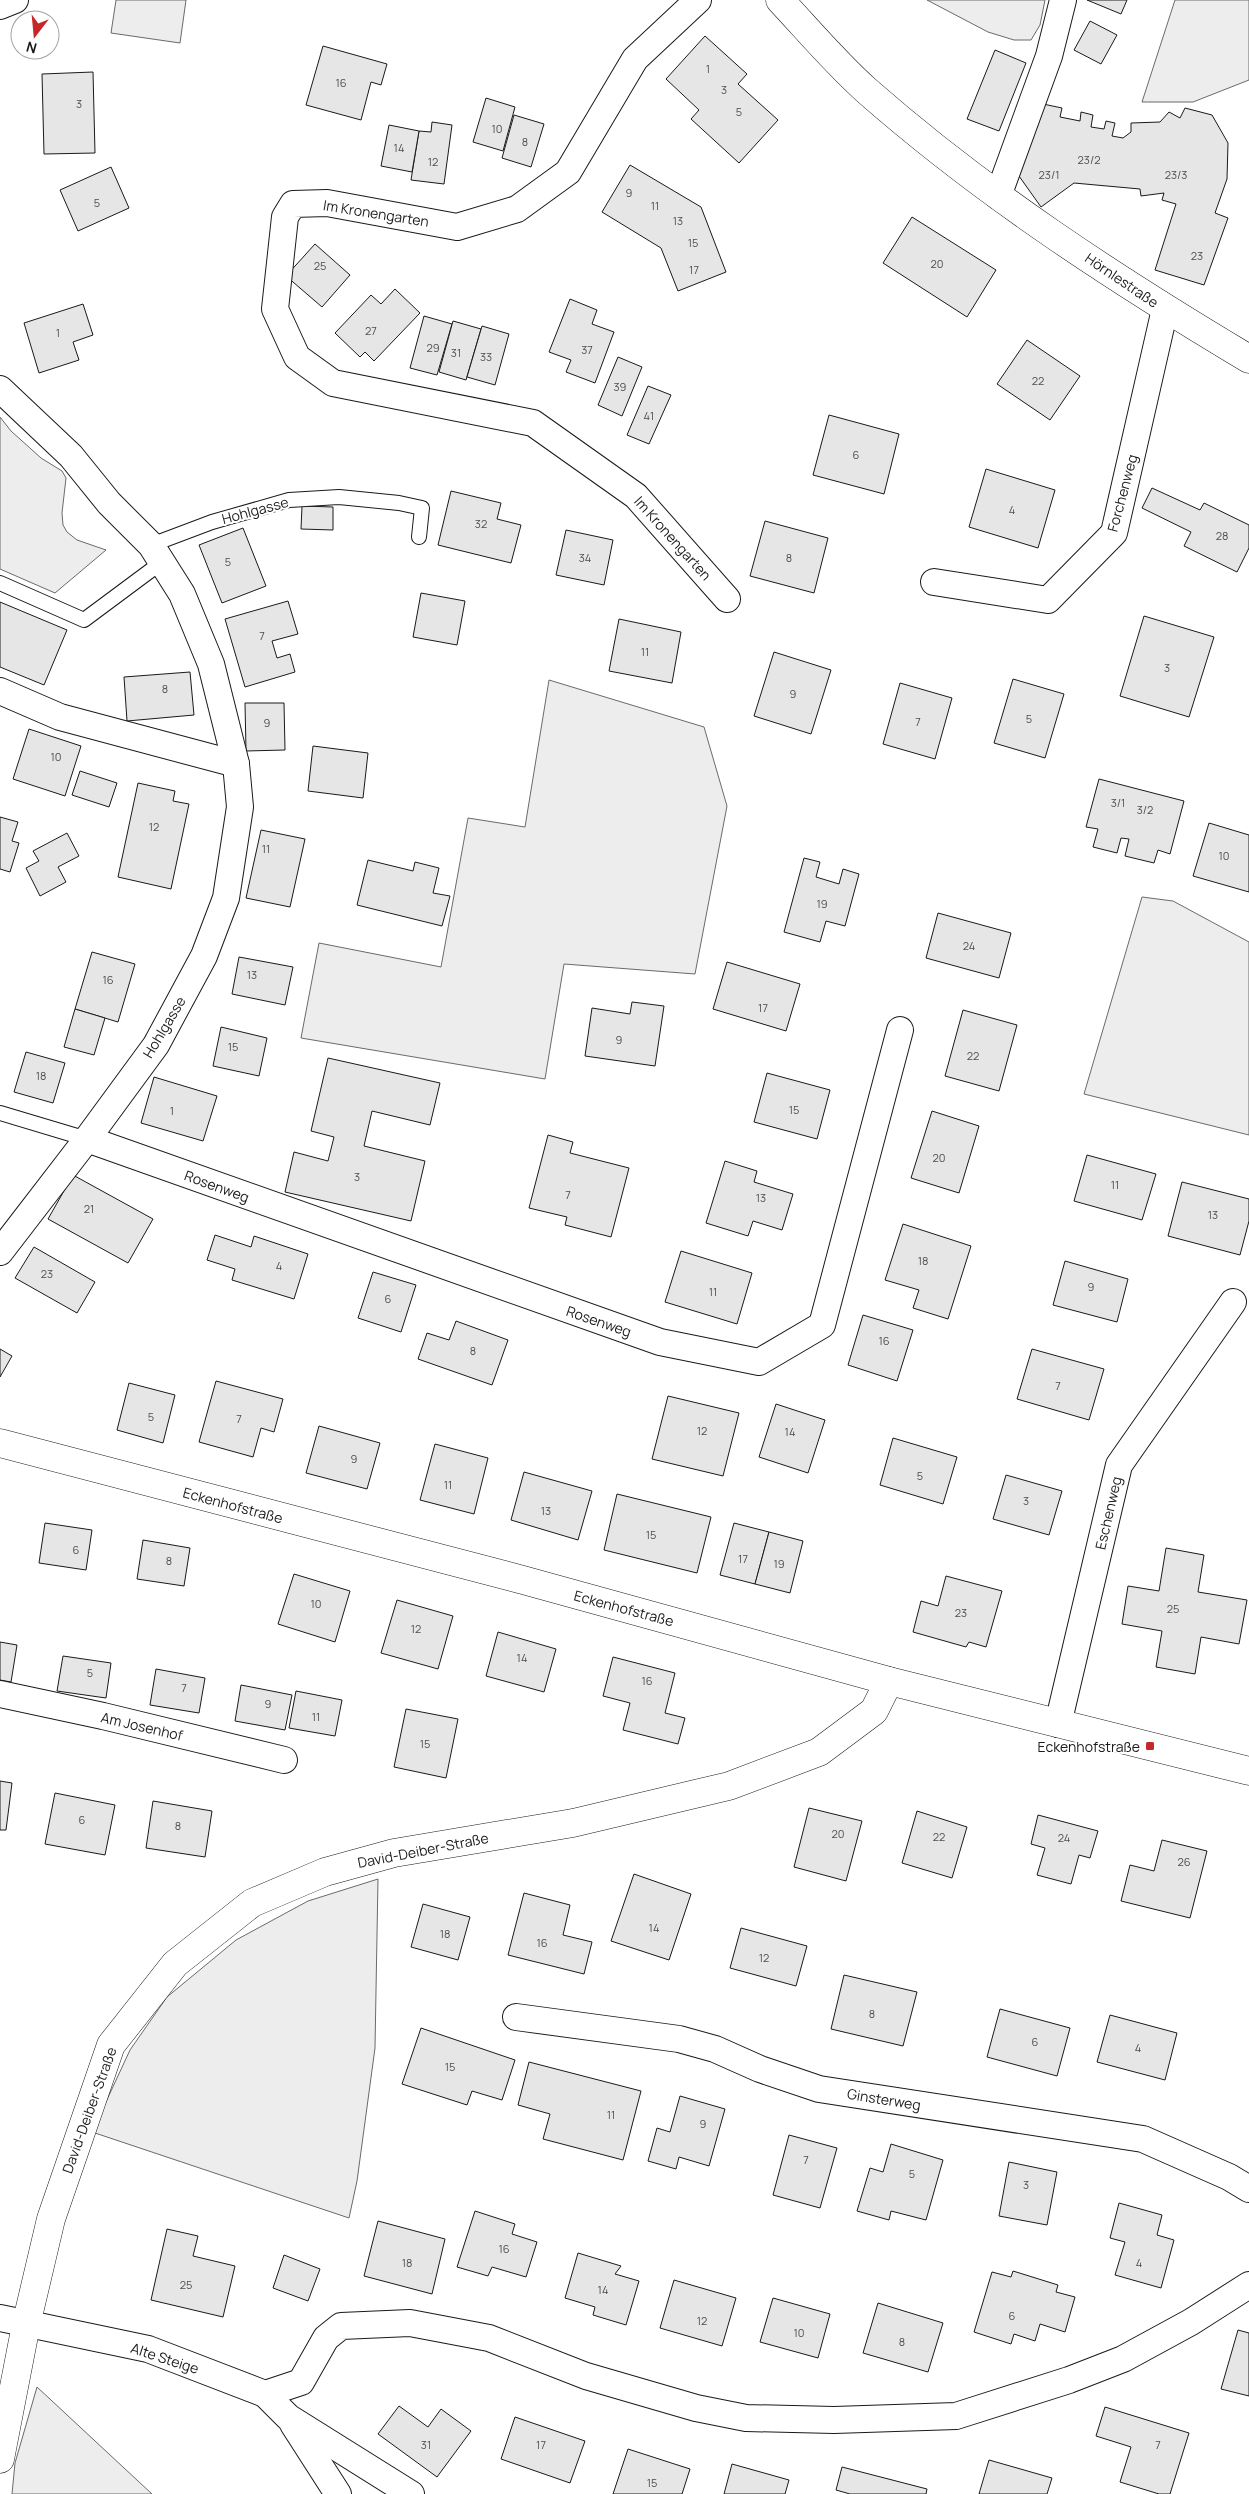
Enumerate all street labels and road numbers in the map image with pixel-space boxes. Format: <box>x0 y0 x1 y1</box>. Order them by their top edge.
street label: Im Kronengarten <box>322 195 430 231</box>
street label: Hörnlestraße <box>1082 248 1162 312</box>
street label: Forchenweg <box>1103 452 1141 534</box>
street label: Hohlgasse <box>220 492 290 528</box>
street label: Im Kronengarten <box>630 492 716 584</box>
street label: Hohlgasse <box>138 993 190 1061</box>
street label: Rosenweg <box>182 1166 252 1206</box>
street label: Rosenweg <box>564 1301 634 1341</box>
street label: Eschenweg <box>1090 1475 1126 1551</box>
street label: Eckenhofstraße <box>181 1483 285 1527</box>
street label: Eckenhofstraße <box>572 1586 676 1630</box>
street label: Am Josenhof <box>99 1707 185 1745</box>
street label: David-Deiber-Straße <box>356 1828 490 1872</box>
street label: David-Deiber-Straße <box>57 2044 121 2176</box>
street label: Ginsterweg <box>846 2084 922 2114</box>
street label: Alte Steige <box>129 2338 201 2378</box>

